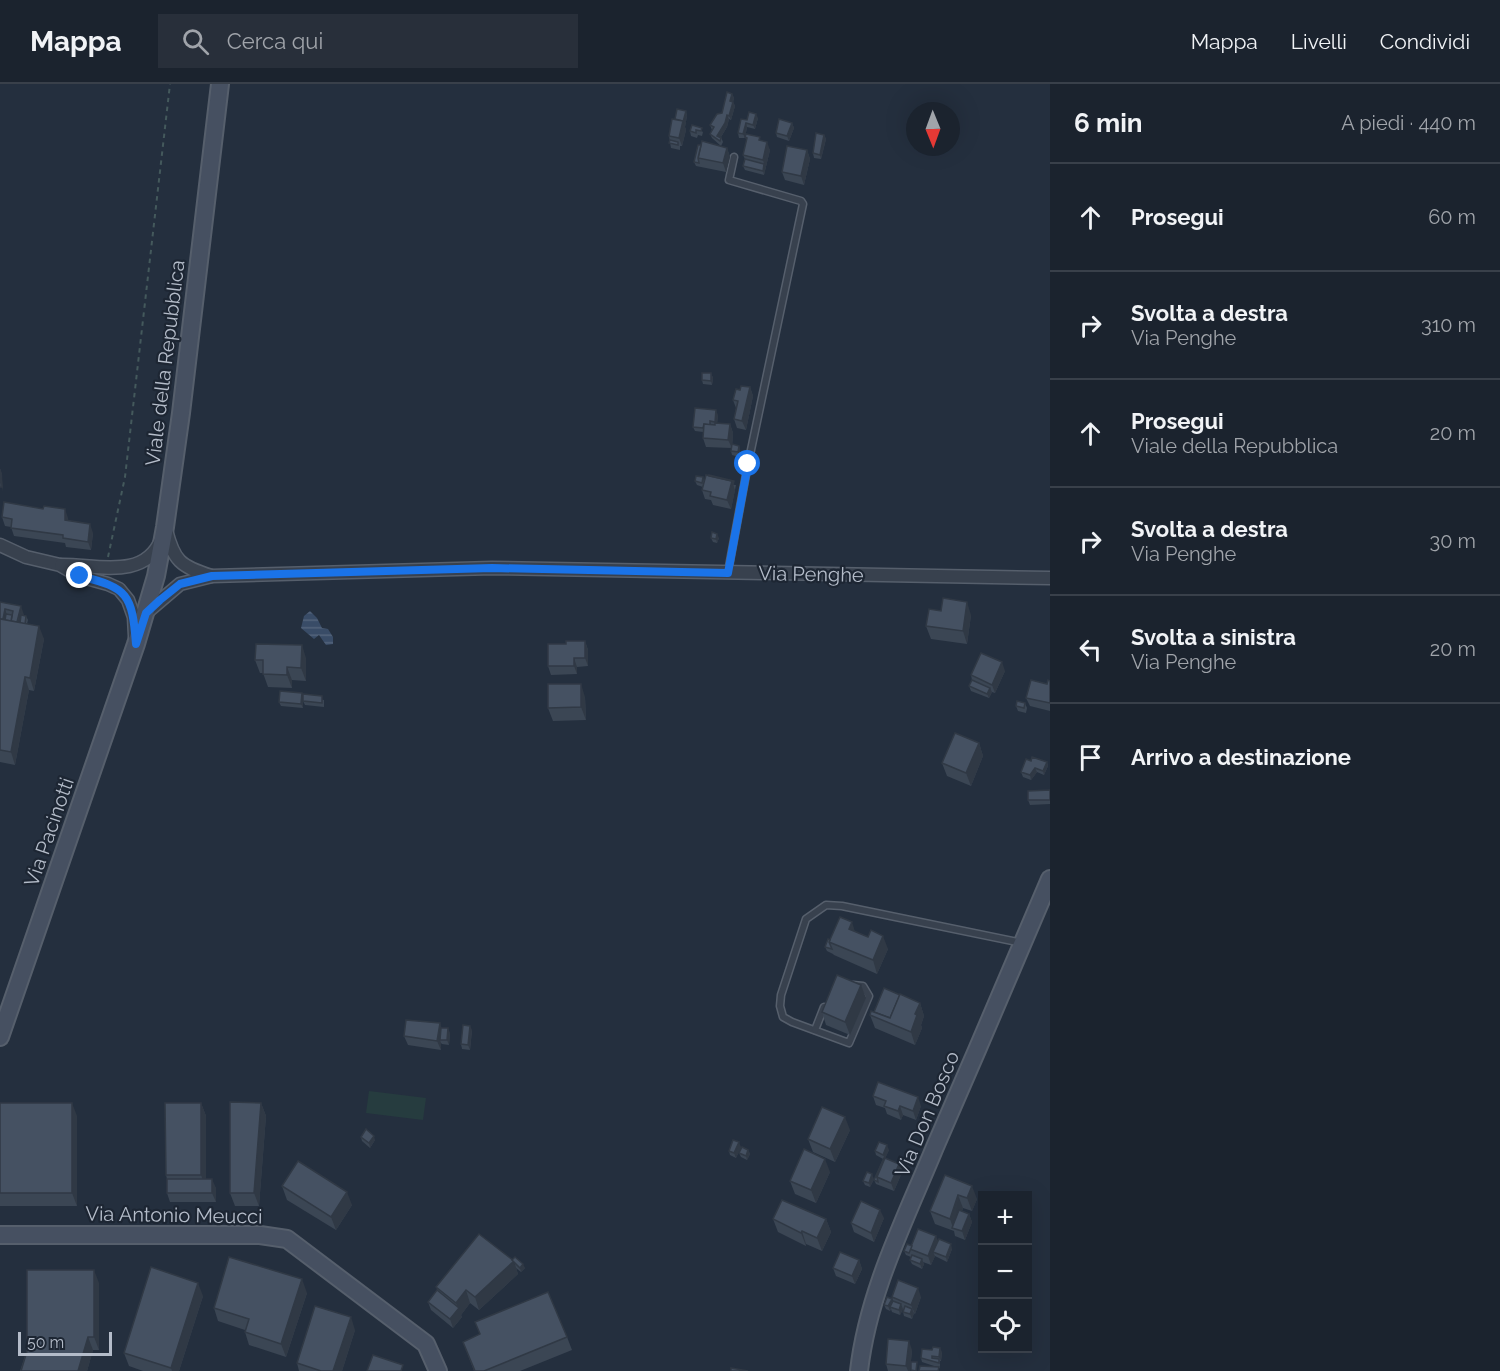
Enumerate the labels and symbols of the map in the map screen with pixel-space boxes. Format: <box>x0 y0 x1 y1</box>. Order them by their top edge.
north arrow <box>906 102 960 156</box>
street label: Viale della Repubblica <box>140 259 190 467</box>
route start <box>734 450 760 476</box>
street label: Via Penghe <box>758 561 864 587</box>
route end <box>66 562 92 588</box>
street label: Via Pacinotti <box>19 774 79 890</box>
street label: Via Don Bosco <box>890 1047 964 1181</box>
street label: Via Antonio Meucci <box>85 1201 263 1229</box>
scale bar <box>18 1329 112 1356</box>

